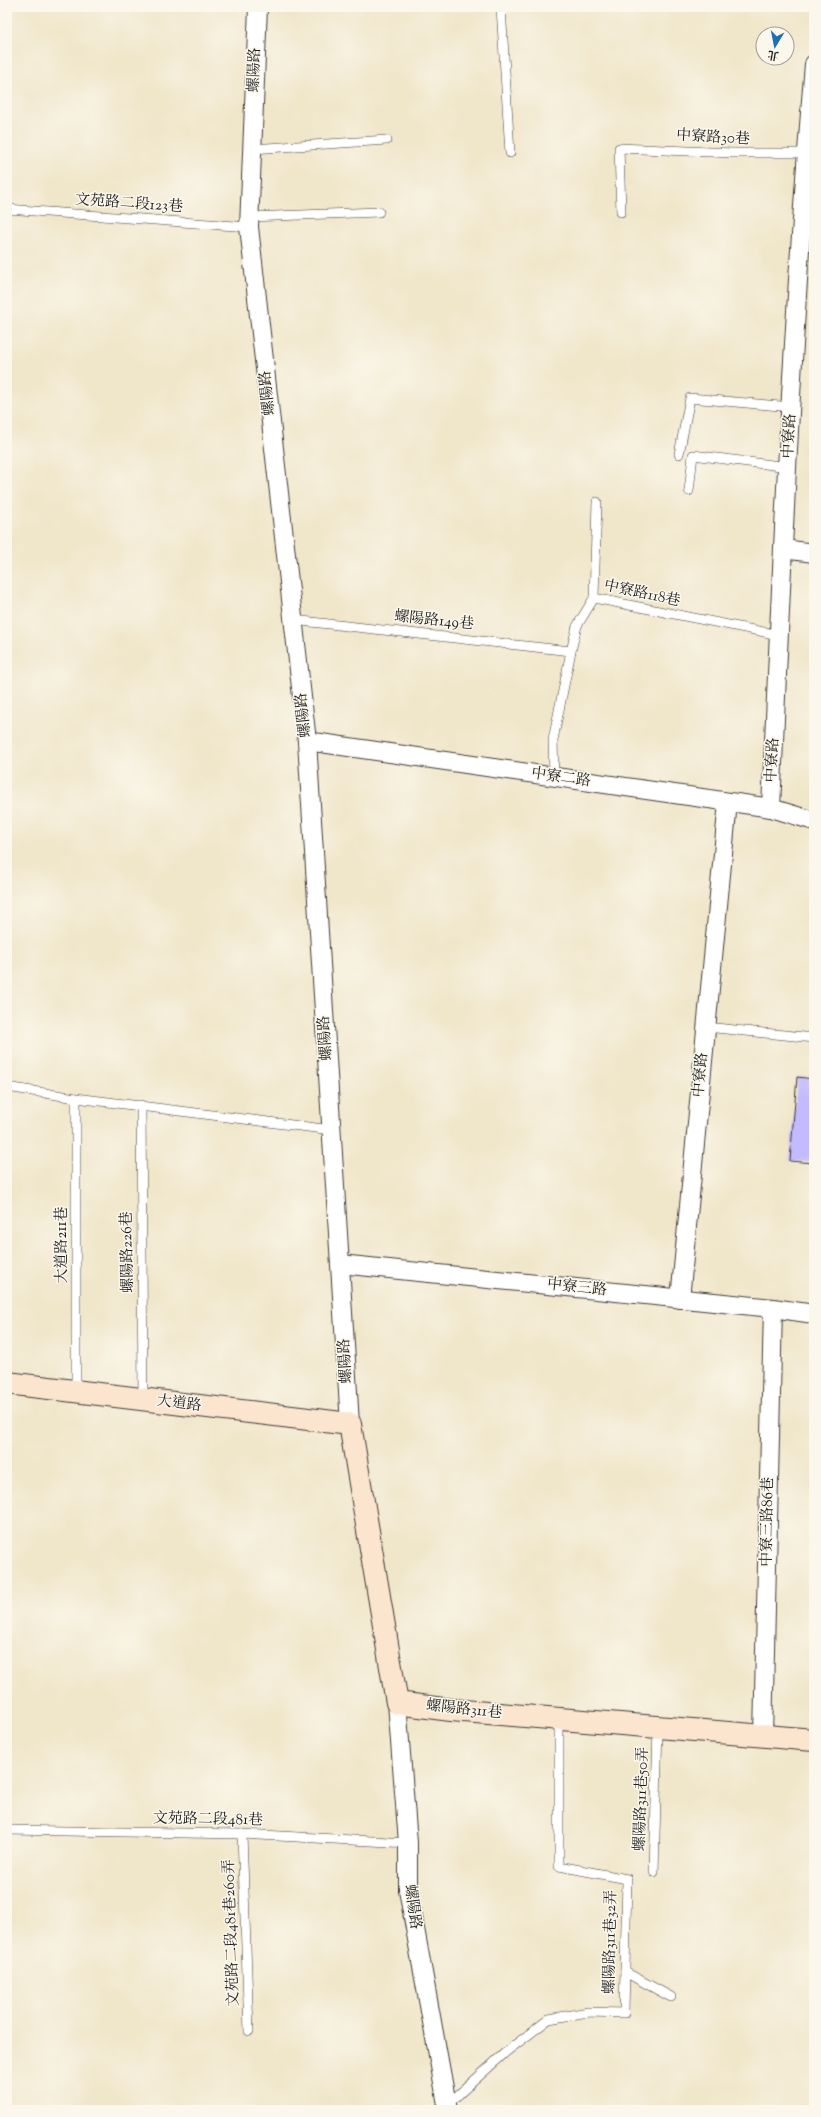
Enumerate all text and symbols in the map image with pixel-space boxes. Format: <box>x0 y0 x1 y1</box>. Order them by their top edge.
north arrow <box>755 26 795 66</box>
text: 北 <box>767 46 780 64</box>
street label: 螺陽路 <box>244 47 266 93</box>
street label: 中寮路30巷 <box>676 126 750 150</box>
street label: 文苑路二段123巷 <box>74 190 184 218</box>
street label: 螺陽路 <box>255 370 281 416</box>
street label: 中寮路 <box>778 413 802 459</box>
street label: 中寮路118巷 <box>602 576 682 612</box>
street label: 螺陽路149巷 <box>393 606 475 636</box>
street label: 螺陽路 <box>291 692 317 738</box>
street label: 中寮路 <box>761 737 785 783</box>
street label: 中寮二路 <box>530 763 592 793</box>
street label: 螺陽路 <box>314 1015 338 1061</box>
street label: 中寮路 <box>689 1052 713 1098</box>
street label: 大道路211巷 <box>52 1206 73 1284</box>
street label: 螺陽路226巷 <box>117 1211 139 1293</box>
street label: 中寮三路 <box>546 1274 608 1302</box>
street label: 螺陽路 <box>334 1338 358 1384</box>
street label: 大道路 <box>155 1391 203 1417</box>
street label: 中寮三路86巷 <box>757 1477 779 1567</box>
street label: 螺陽路311巷 <box>425 1696 503 1724</box>
street label: 螺陽路311巷50弄 <box>630 1747 654 1851</box>
street label: 文苑路二段481巷 <box>153 1809 263 1831</box>
street label: 文苑路二段481巷260弄 <box>219 1859 245 2007</box>
street label: 螺陽路 <box>398 1883 426 1931</box>
street label: 螺陽路311巷32弄 <box>600 1890 622 1994</box>

